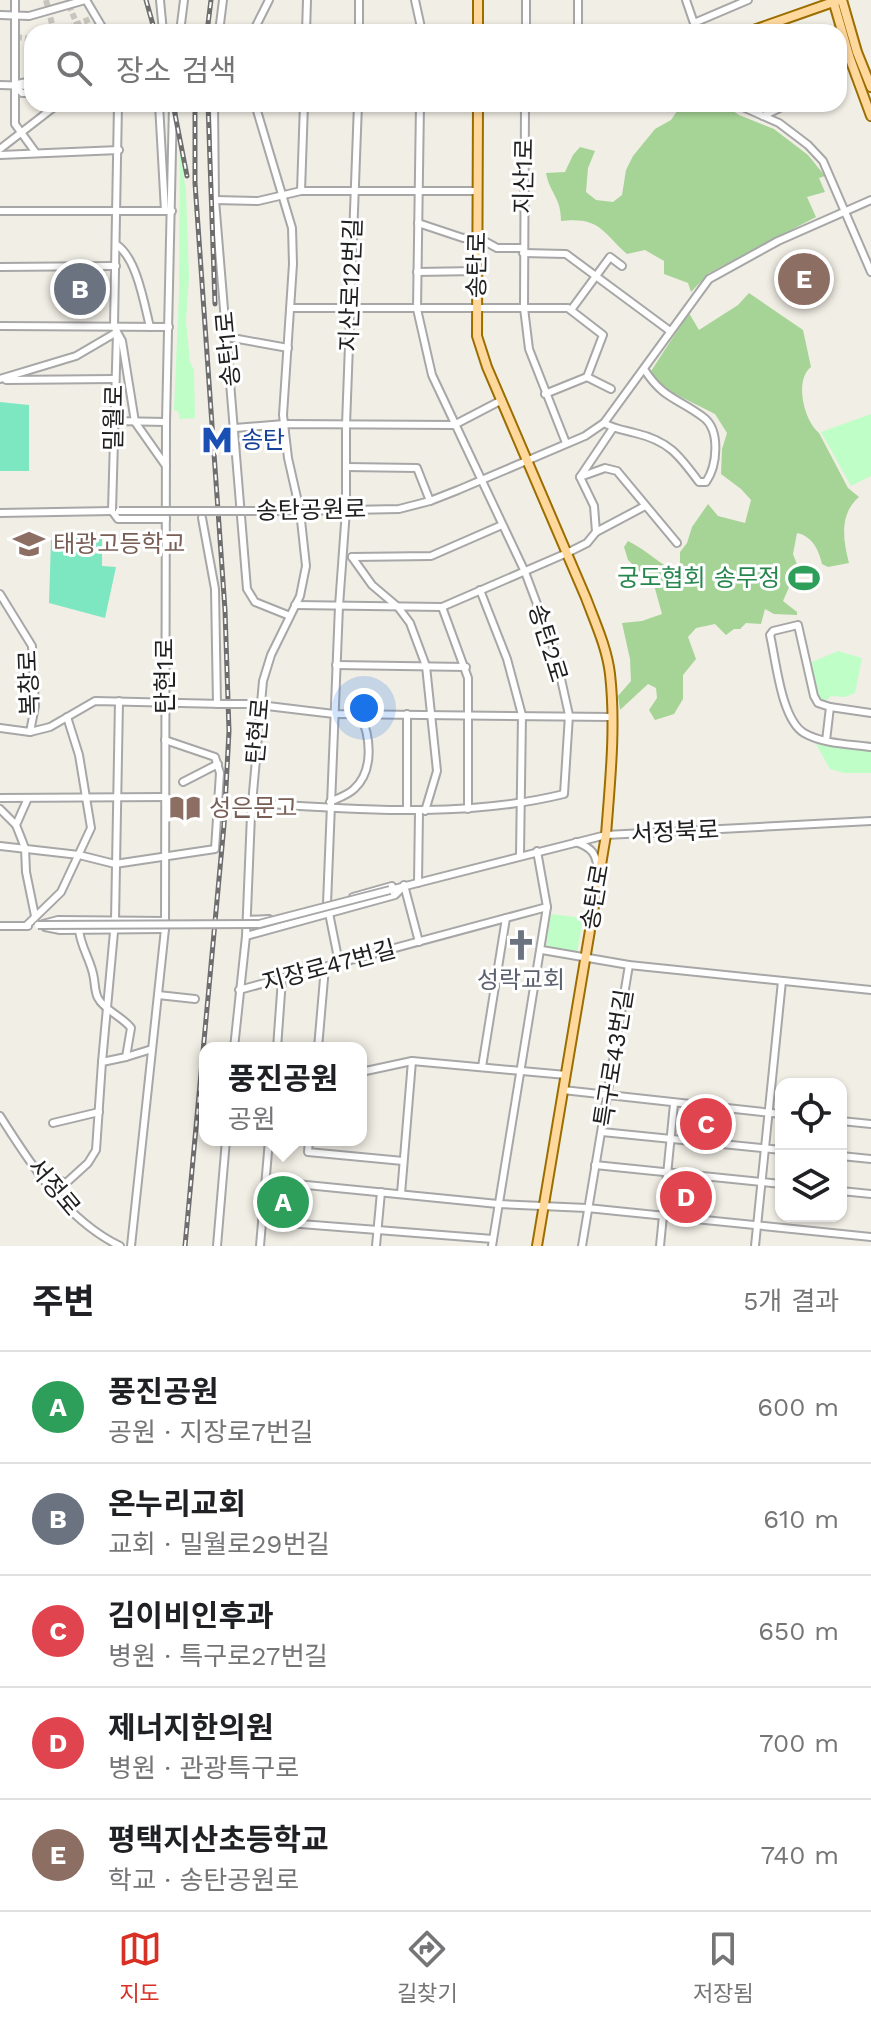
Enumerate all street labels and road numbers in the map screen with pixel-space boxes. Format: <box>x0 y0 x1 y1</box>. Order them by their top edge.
street label: 지산1로 <box>509 138 539 214</box>
street label: 지산로12번길 <box>335 218 367 352</box>
street label: 송탄로 <box>462 232 492 298</box>
street label: 송탄1로 <box>211 310 245 388</box>
street label: 밀월로 <box>99 385 129 451</box>
street label: 송탄공원로 <box>256 495 366 525</box>
street label: 송탄2로 <box>523 601 573 685</box>
street label: 탄현1로 <box>151 638 179 714</box>
street label: 복창로 <box>14 649 44 717</box>
street label: 탄현로 <box>241 697 275 765</box>
street label: 서정북로 <box>630 816 720 848</box>
street label: 송탄로 <box>575 862 615 932</box>
street label: 지장로47번길 <box>259 935 399 997</box>
street label: 특구로43번길 <box>589 987 639 1129</box>
street label: 서정로 <box>22 1153 86 1221</box>

